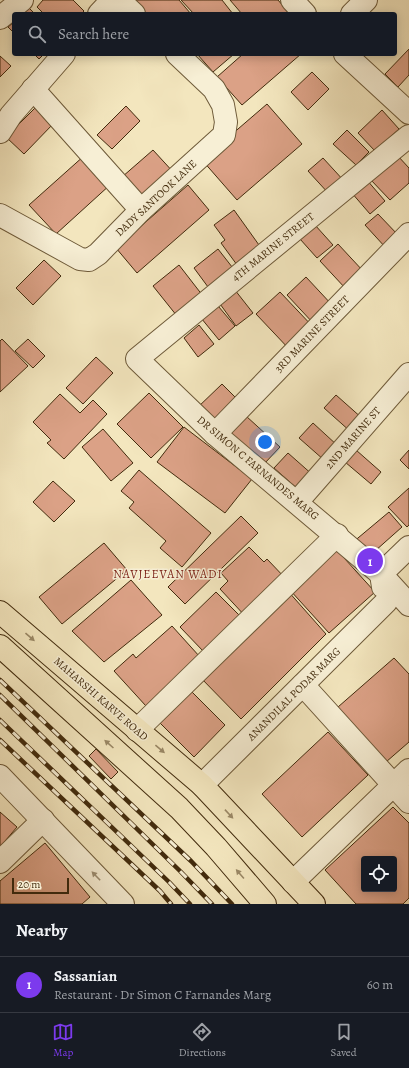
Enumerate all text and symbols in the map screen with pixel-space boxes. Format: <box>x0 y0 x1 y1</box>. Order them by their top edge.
search box <box>12 12 397 56</box>
icon: search <box>26 23 48 45</box>
text: Search here <box>58 24 129 44</box>
street label: DADY SANTOOK LANE <box>112 156 200 240</box>
street label: 4TH MARINE STREET <box>229 209 317 285</box>
street label: 3RD MARINE STREET <box>271 292 353 376</box>
street label: 2ND MARINE ST <box>322 404 384 472</box>
street label: DR SIMON C FARNANDES MARG <box>194 412 322 524</box>
your location <box>255 432 275 452</box>
pin: 1 <box>357 546 383 576</box>
district label: NAVJEEVAN WADI <box>113 566 223 582</box>
one-way arrow <box>24 633 35 642</box>
street label: ANANDILAL PODAR MARG <box>243 644 344 745</box>
street label: MAHARSHI KARVE ROAD <box>51 654 152 744</box>
one-way arrow <box>103 740 114 749</box>
one-way arrow <box>155 745 165 754</box>
one-way arrow <box>224 809 234 819</box>
map controls <box>361 856 397 892</box>
button: locate <box>361 856 397 892</box>
one-way arrow <box>235 869 244 880</box>
one-way arrow <box>92 871 101 881</box>
scale bar <box>12 876 69 895</box>
text: 20 m <box>18 877 40 892</box>
text: Nearby <box>16 919 67 942</box>
text: Sassanian <box>54 966 117 986</box>
text: 1 <box>27 976 31 993</box>
text: 60 m <box>367 976 393 993</box>
text: Restaurant · Dr Simon C Farnandes Marg <box>54 986 271 1003</box>
tab: Map <box>52 1021 74 1060</box>
tab: Directions <box>179 1021 226 1060</box>
tab: Saved <box>331 1021 357 1060</box>

